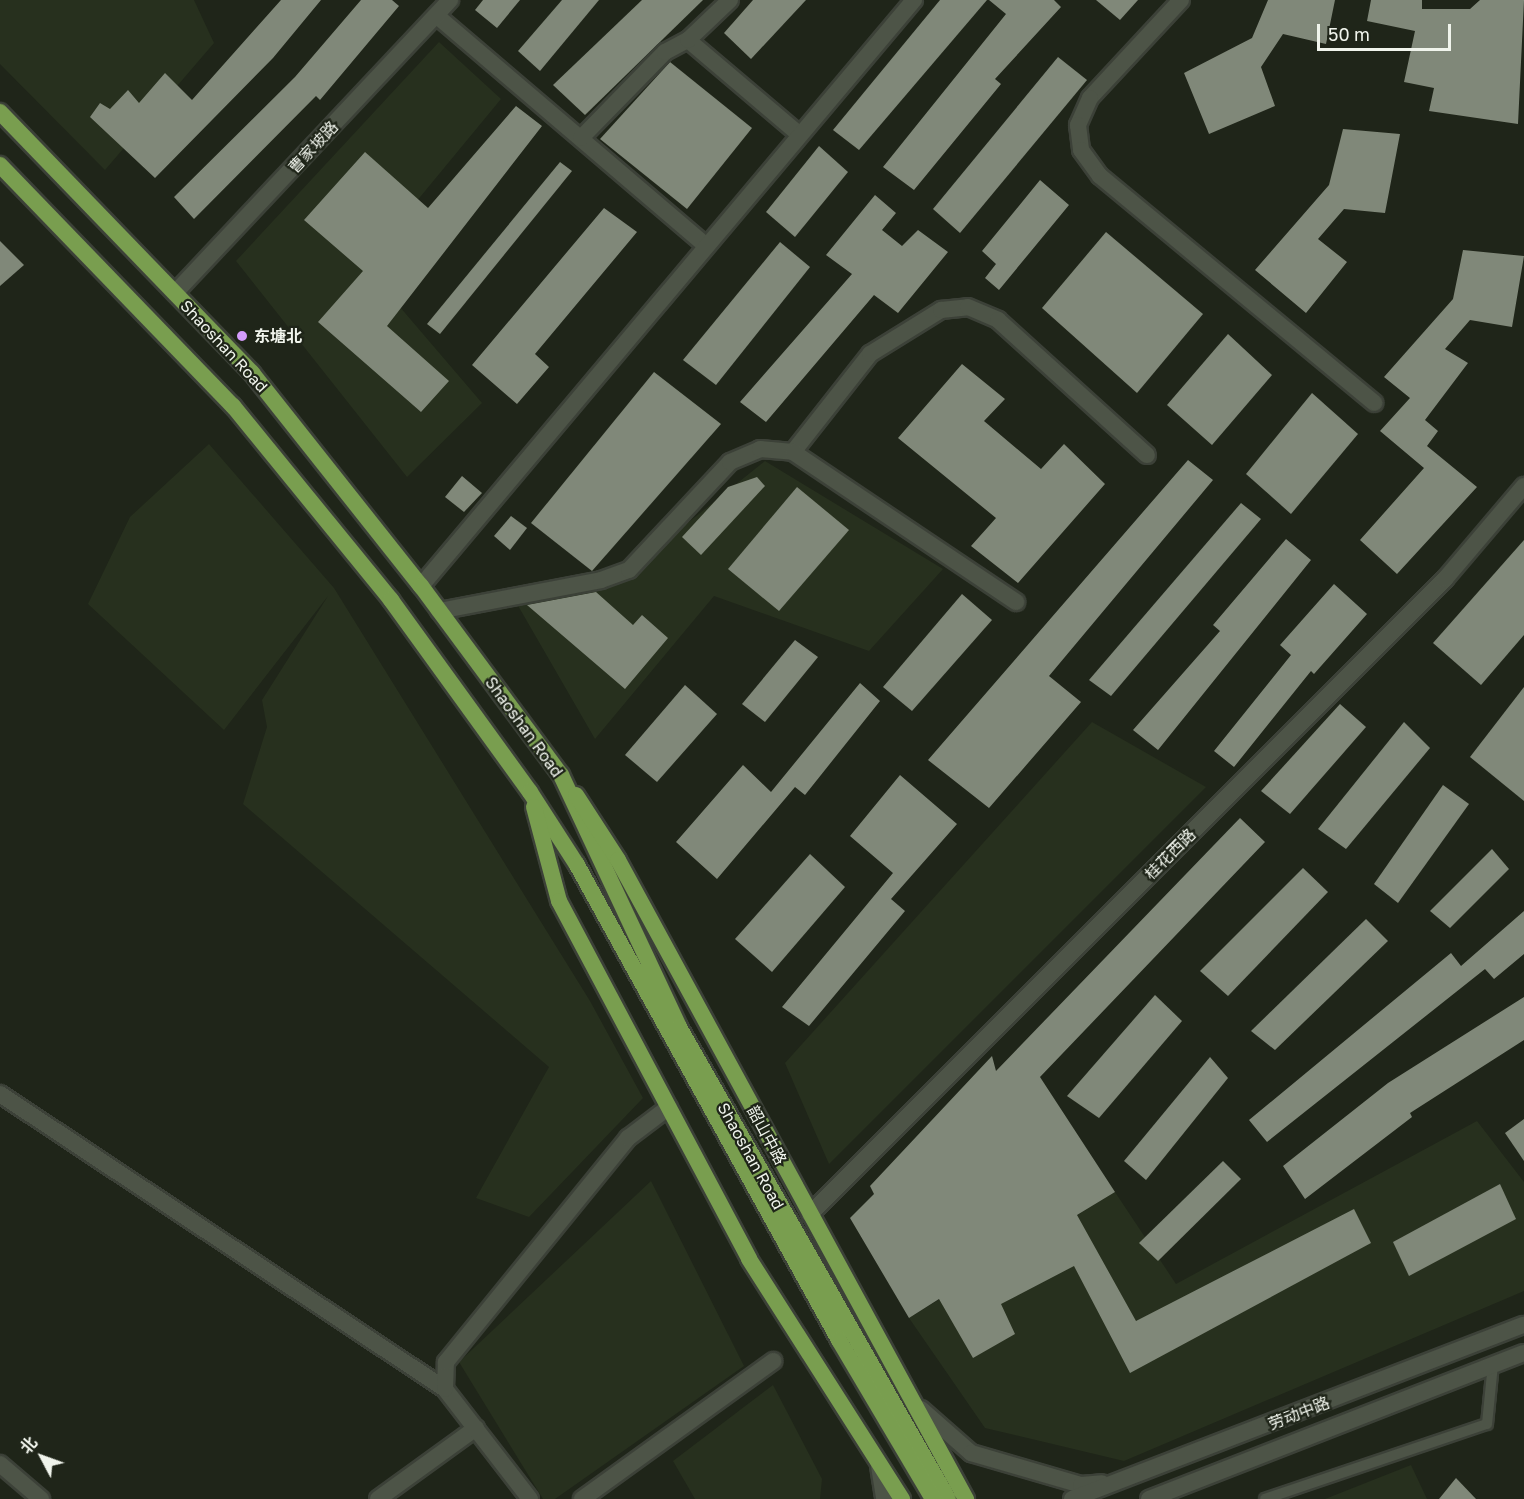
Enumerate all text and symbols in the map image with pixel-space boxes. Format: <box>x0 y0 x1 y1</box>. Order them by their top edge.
scale bar <box>1320 12 1454 50</box>
text: 50 m <box>1328 23 1370 45</box>
street label: 曹家坡路 <box>284 117 342 177</box>
street label: Shaoshan Road <box>176 296 272 396</box>
place label: 东塘北 <box>254 326 302 346</box>
marker: 东塘北 <box>235 329 249 343</box>
street label: Shaoshan Road <box>481 673 567 781</box>
street label: 桂花西路 <box>1141 825 1199 883</box>
street label: Shaoshan Road <box>714 1099 788 1213</box>
street label: 韶山中路 <box>744 1102 790 1168</box>
street label: 劳动中路 <box>1266 1393 1332 1433</box>
north arrow <box>12 1427 72 1487</box>
text: 北 <box>16 1433 41 1458</box>

